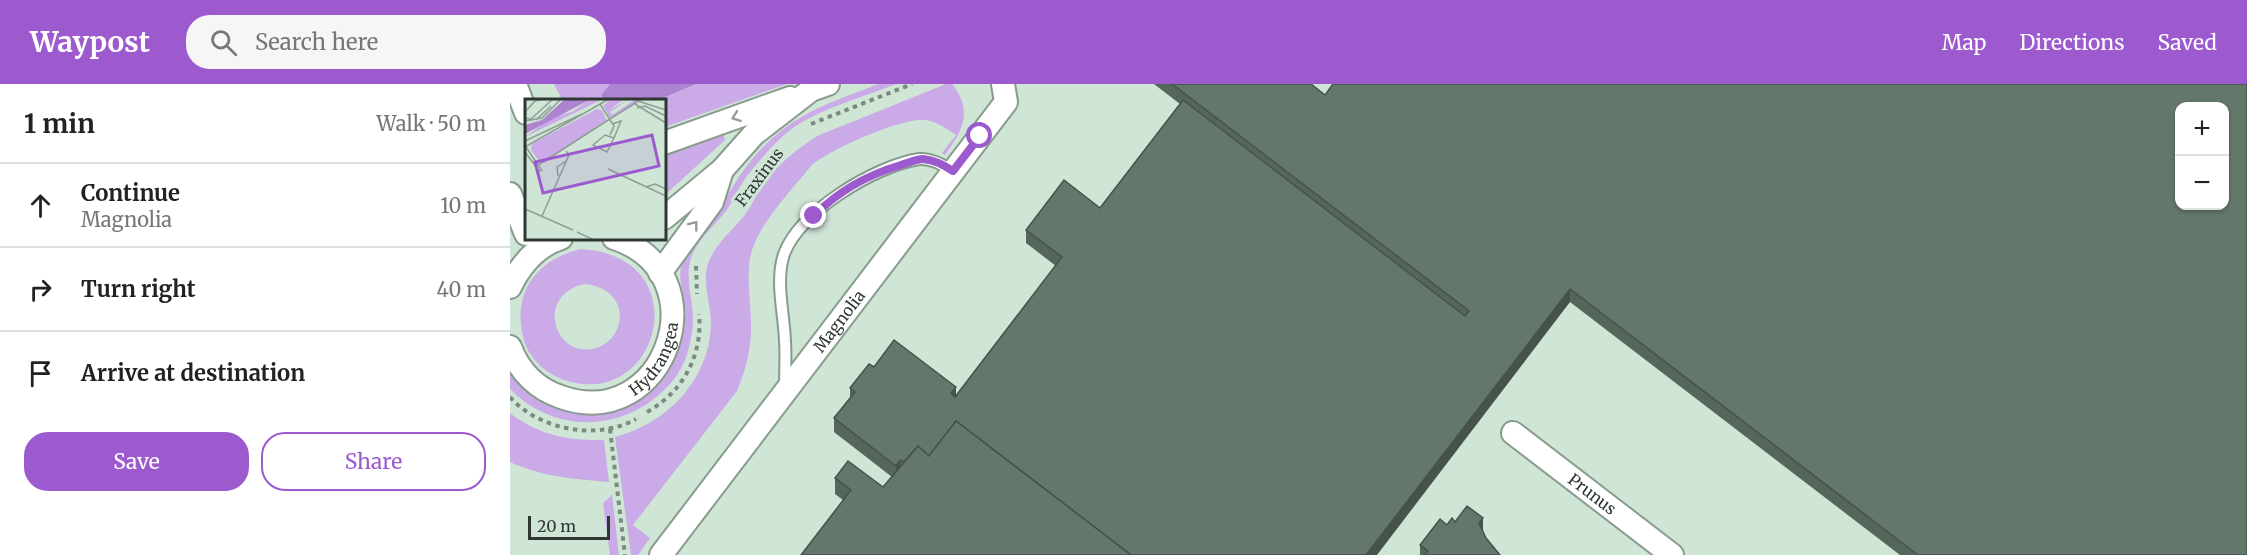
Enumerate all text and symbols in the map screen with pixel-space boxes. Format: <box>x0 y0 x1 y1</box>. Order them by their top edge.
search box <box>186 15 606 69</box>
text: Waypost <box>30 24 150 60</box>
icon: search <box>207 26 240 59</box>
text: Search here <box>255 28 378 56</box>
text: Map <box>1942 29 1986 56</box>
text: Directions <box>2019 29 2124 56</box>
text: Saved <box>2157 29 2217 56</box>
inset map <box>525 99 666 240</box>
map controls <box>2175 102 2229 210</box>
button: + <box>2175 102 2229 156</box>
text: 1 min <box>24 107 95 140</box>
one-way arrow <box>731 110 742 123</box>
text: Walk · 50 m <box>377 111 486 136</box>
route start <box>966 122 992 148</box>
street label: Fraxinus <box>731 144 788 210</box>
button: − <box>2175 156 2229 210</box>
text: Continue <box>81 179 180 207</box>
icon: ahead <box>24 189 57 222</box>
text: 10 m <box>440 193 486 218</box>
route end <box>800 202 826 228</box>
text: Magnolia <box>81 207 172 232</box>
one-way arrow <box>687 221 698 232</box>
icon: right <box>24 273 57 306</box>
text: Turn right <box>81 275 195 303</box>
text: 40 m <box>436 277 486 302</box>
street label: Magnolia <box>809 286 869 356</box>
street label: Hydrangea <box>625 320 682 400</box>
icon: arrive <box>24 357 57 390</box>
text: Arrive at destination <box>81 359 305 387</box>
button: Save <box>24 432 249 491</box>
button: Share <box>261 432 486 491</box>
street label: Prunus <box>1564 469 1621 519</box>
scale bar <box>528 513 610 540</box>
text: 20 m <box>537 516 576 536</box>

